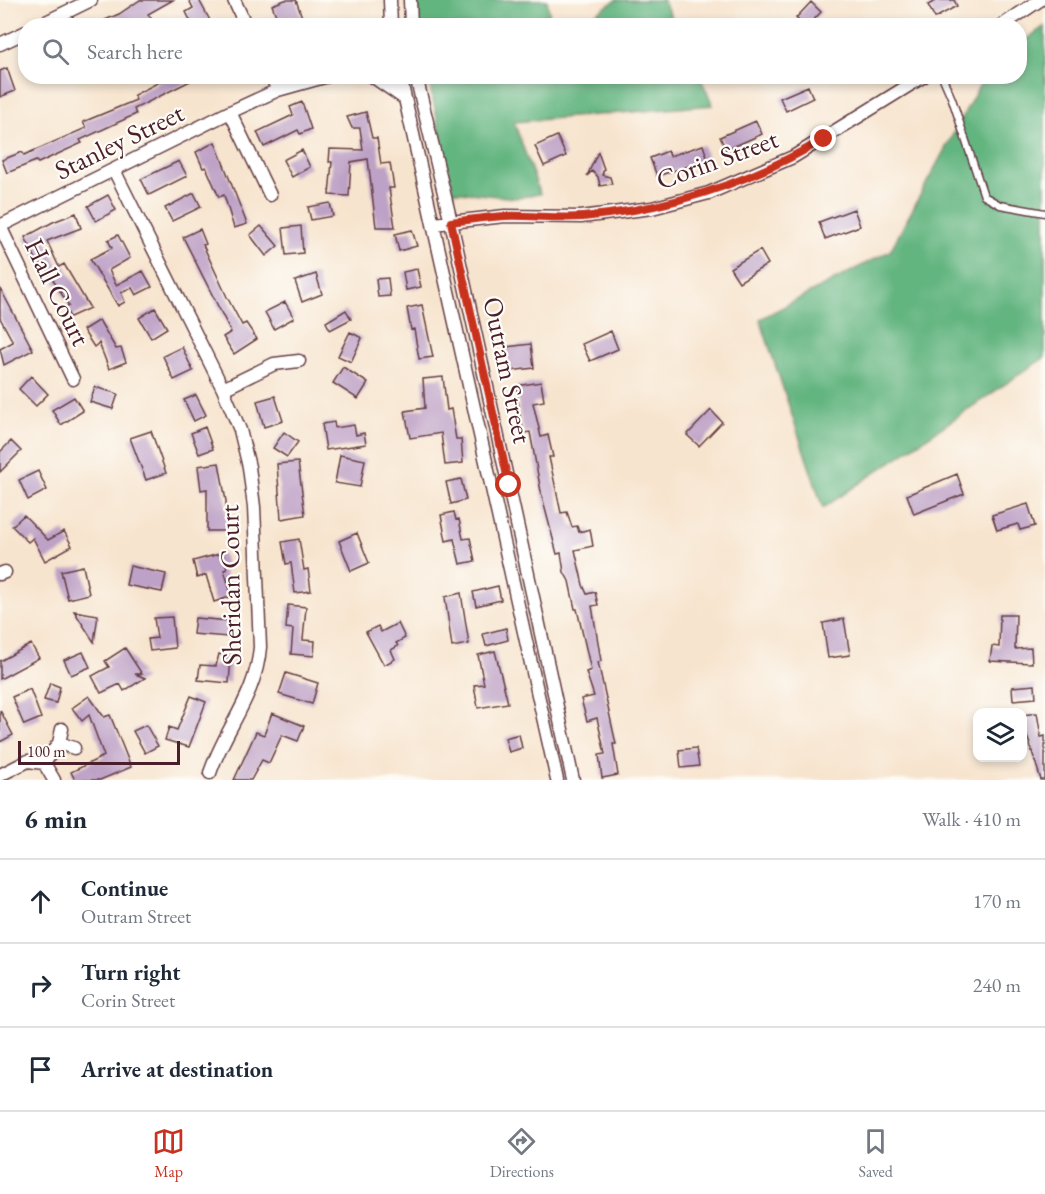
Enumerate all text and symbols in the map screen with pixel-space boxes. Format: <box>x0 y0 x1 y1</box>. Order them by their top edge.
search box <box>18 18 1027 84</box>
icon: search <box>39 35 72 68</box>
text: Search here <box>87 37 182 66</box>
street label: Stanley Street <box>49 94 190 187</box>
street label: Corin Street <box>651 121 783 197</box>
route end <box>810 125 836 151</box>
street label: Hall Court <box>17 233 99 352</box>
street label: Outram Street <box>475 294 541 447</box>
route start <box>495 471 521 497</box>
street label: Sheridan Court <box>211 504 249 666</box>
map controls <box>973 708 1027 762</box>
button: layers <box>973 708 1027 762</box>
scale bar <box>18 738 180 766</box>
text: 100 m <box>27 741 66 762</box>
text: 6 min <box>24 802 87 836</box>
text: Walk · 410 m <box>922 806 1021 832</box>
text: Continue <box>81 874 168 903</box>
icon: ahead <box>24 885 57 918</box>
text: 170 m <box>973 888 1021 914</box>
text: Outram Street <box>81 903 191 929</box>
text: Turn right <box>81 958 180 987</box>
icon: right <box>24 969 57 1002</box>
text: 240 m <box>973 972 1021 998</box>
text: Corin Street <box>81 987 175 1013</box>
icon: arrive <box>24 1053 57 1086</box>
text: Arrive at destination <box>81 1055 273 1084</box>
tab: Map <box>152 1125 185 1182</box>
tab: Directions <box>490 1125 554 1182</box>
tab: Saved <box>858 1125 893 1182</box>

